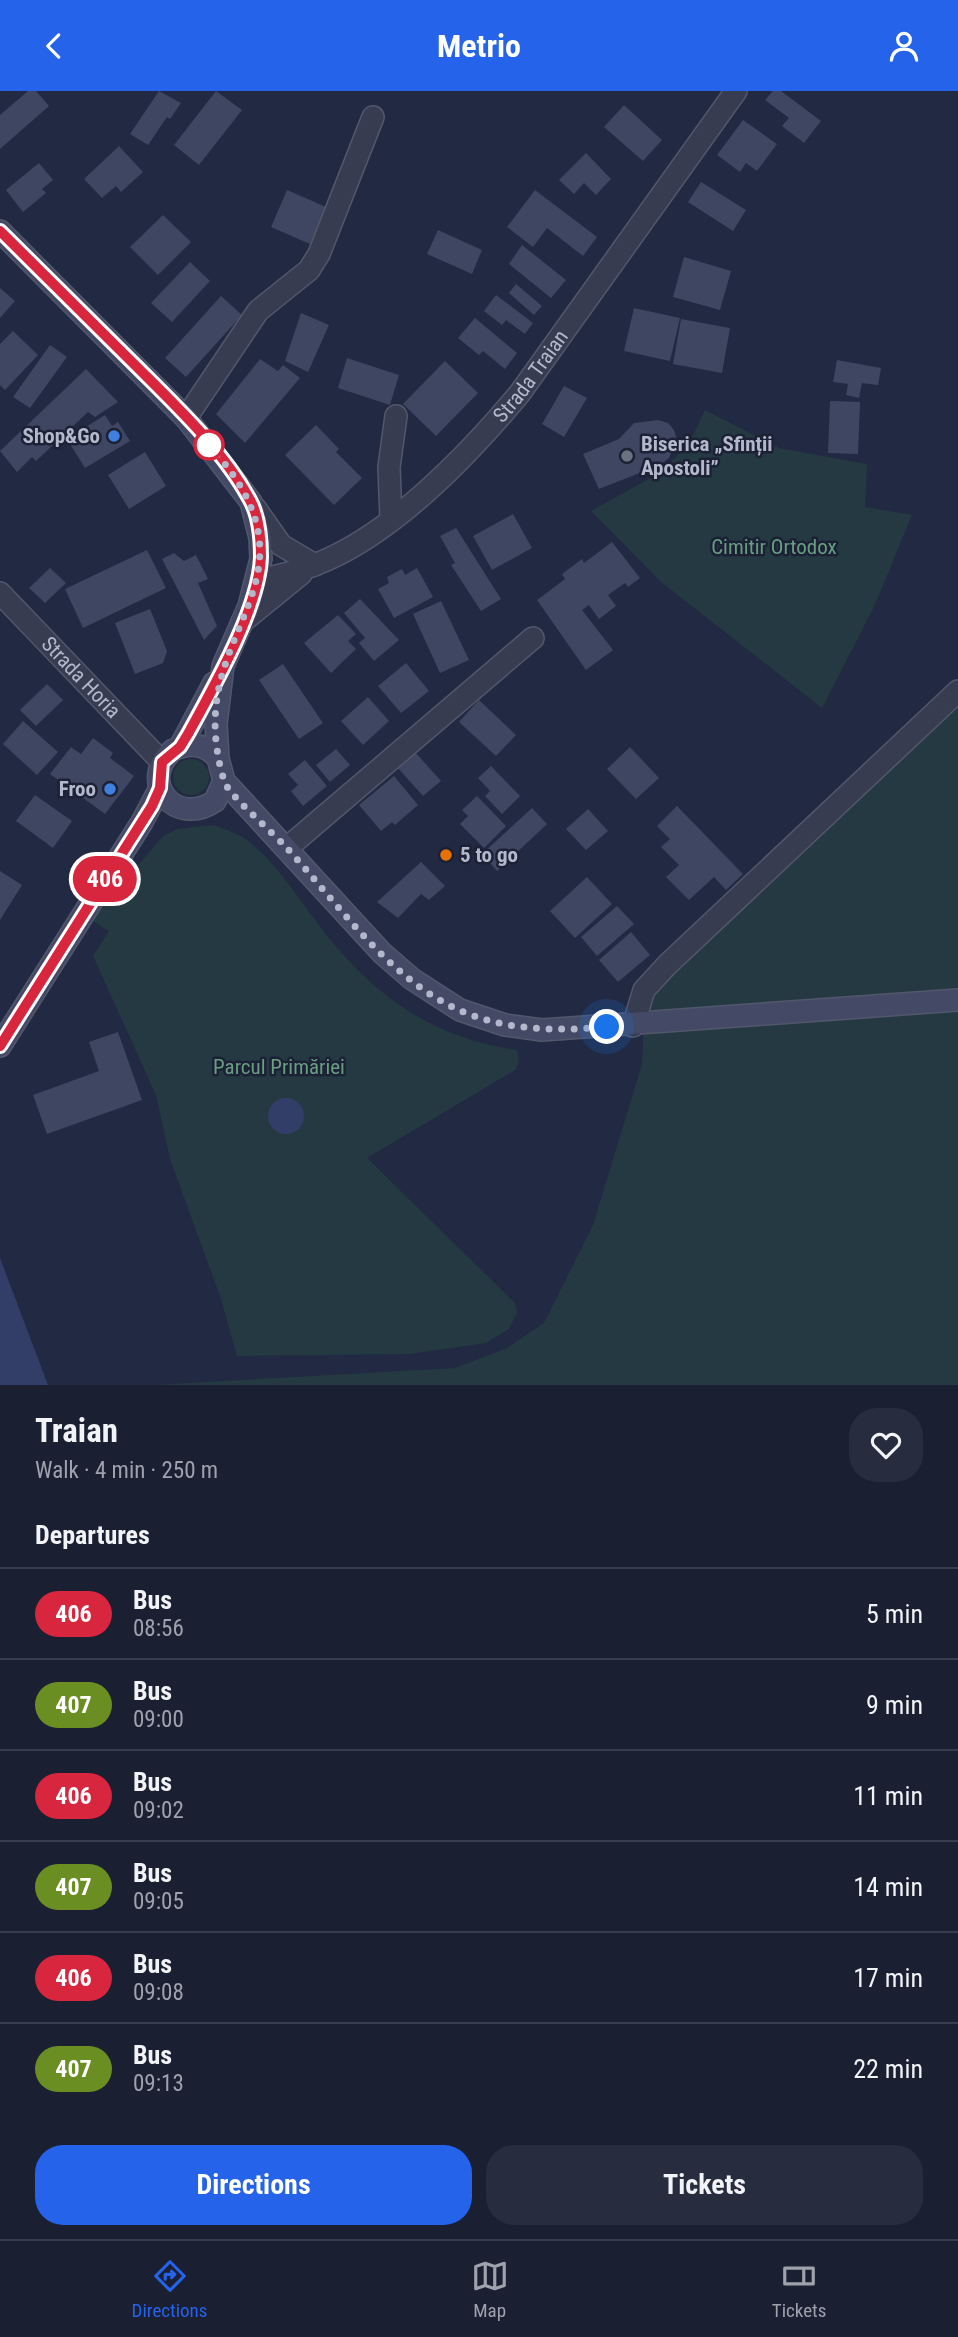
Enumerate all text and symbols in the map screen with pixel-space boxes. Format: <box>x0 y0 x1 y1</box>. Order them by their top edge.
icon: back <box>35 27 73 65</box>
text: Metrio <box>437 27 521 65</box>
icon: person <box>885 27 923 65</box>
street label: Strada Traian <box>488 325 573 427</box>
place label: Shop&Go <box>23 424 100 448</box>
marker: Shop&Go <box>106 428 122 444</box>
unlabelled marker <box>194 430 224 460</box>
place label: Biserica „Sfinții Apostoli” <box>641 432 773 480</box>
marker: Biserica „Sfinții Apostoli” <box>619 448 635 464</box>
park label: Cimitir Ortodox <box>711 535 837 559</box>
street label: Strada Horia <box>37 632 125 723</box>
place label: Froo <box>59 777 96 801</box>
marker: Froo <box>102 781 118 797</box>
place label: 5 to go <box>460 843 518 867</box>
marker: 5 to go <box>438 847 454 863</box>
line badge: 406 <box>65 856 145 902</box>
text: 406 <box>87 865 123 893</box>
your location <box>589 1009 624 1044</box>
park label: Parcul Primăriei <box>213 1055 345 1079</box>
button: heart <box>849 1408 923 1482</box>
text: Traian <box>35 1411 118 1450</box>
text: Walk · 4 min · 250 m <box>35 1457 218 1484</box>
text: Departures <box>35 1520 150 1550</box>
text: Bus <box>133 1585 172 1615</box>
text: 5 min <box>866 1599 923 1629</box>
text: 406 <box>55 1600 92 1628</box>
text: 08:56 <box>133 1615 184 1642</box>
text: Bus <box>133 1676 172 1706</box>
text: 9 min <box>866 1690 923 1720</box>
text: 407 <box>55 1691 92 1719</box>
text: 09:00 <box>133 1706 184 1733</box>
text: Bus <box>133 1767 172 1797</box>
text: 11 min <box>853 1781 923 1811</box>
text: 406 <box>55 1782 92 1810</box>
text: 09:02 <box>133 1797 184 1824</box>
text: Bus <box>133 1858 172 1888</box>
text: 14 min <box>853 1872 923 1902</box>
text: 407 <box>55 1873 92 1901</box>
text: 09:05 <box>133 1888 184 1915</box>
text: Bus <box>133 1949 172 1979</box>
text: 17 min <box>853 1963 923 1993</box>
text: 406 <box>55 1964 92 1992</box>
text: 09:08 <box>133 1979 184 2006</box>
text: Bus <box>133 2040 172 2070</box>
text: 22 min <box>853 2054 923 2084</box>
text: 407 <box>55 2055 92 2083</box>
text: 09:13 <box>133 2070 184 2097</box>
button: Directions <box>35 2145 472 2225</box>
button: Tickets <box>486 2145 923 2225</box>
tab: Directions <box>132 2257 207 2322</box>
tab: Map <box>471 2257 509 2322</box>
tab: Tickets <box>772 2257 826 2322</box>

